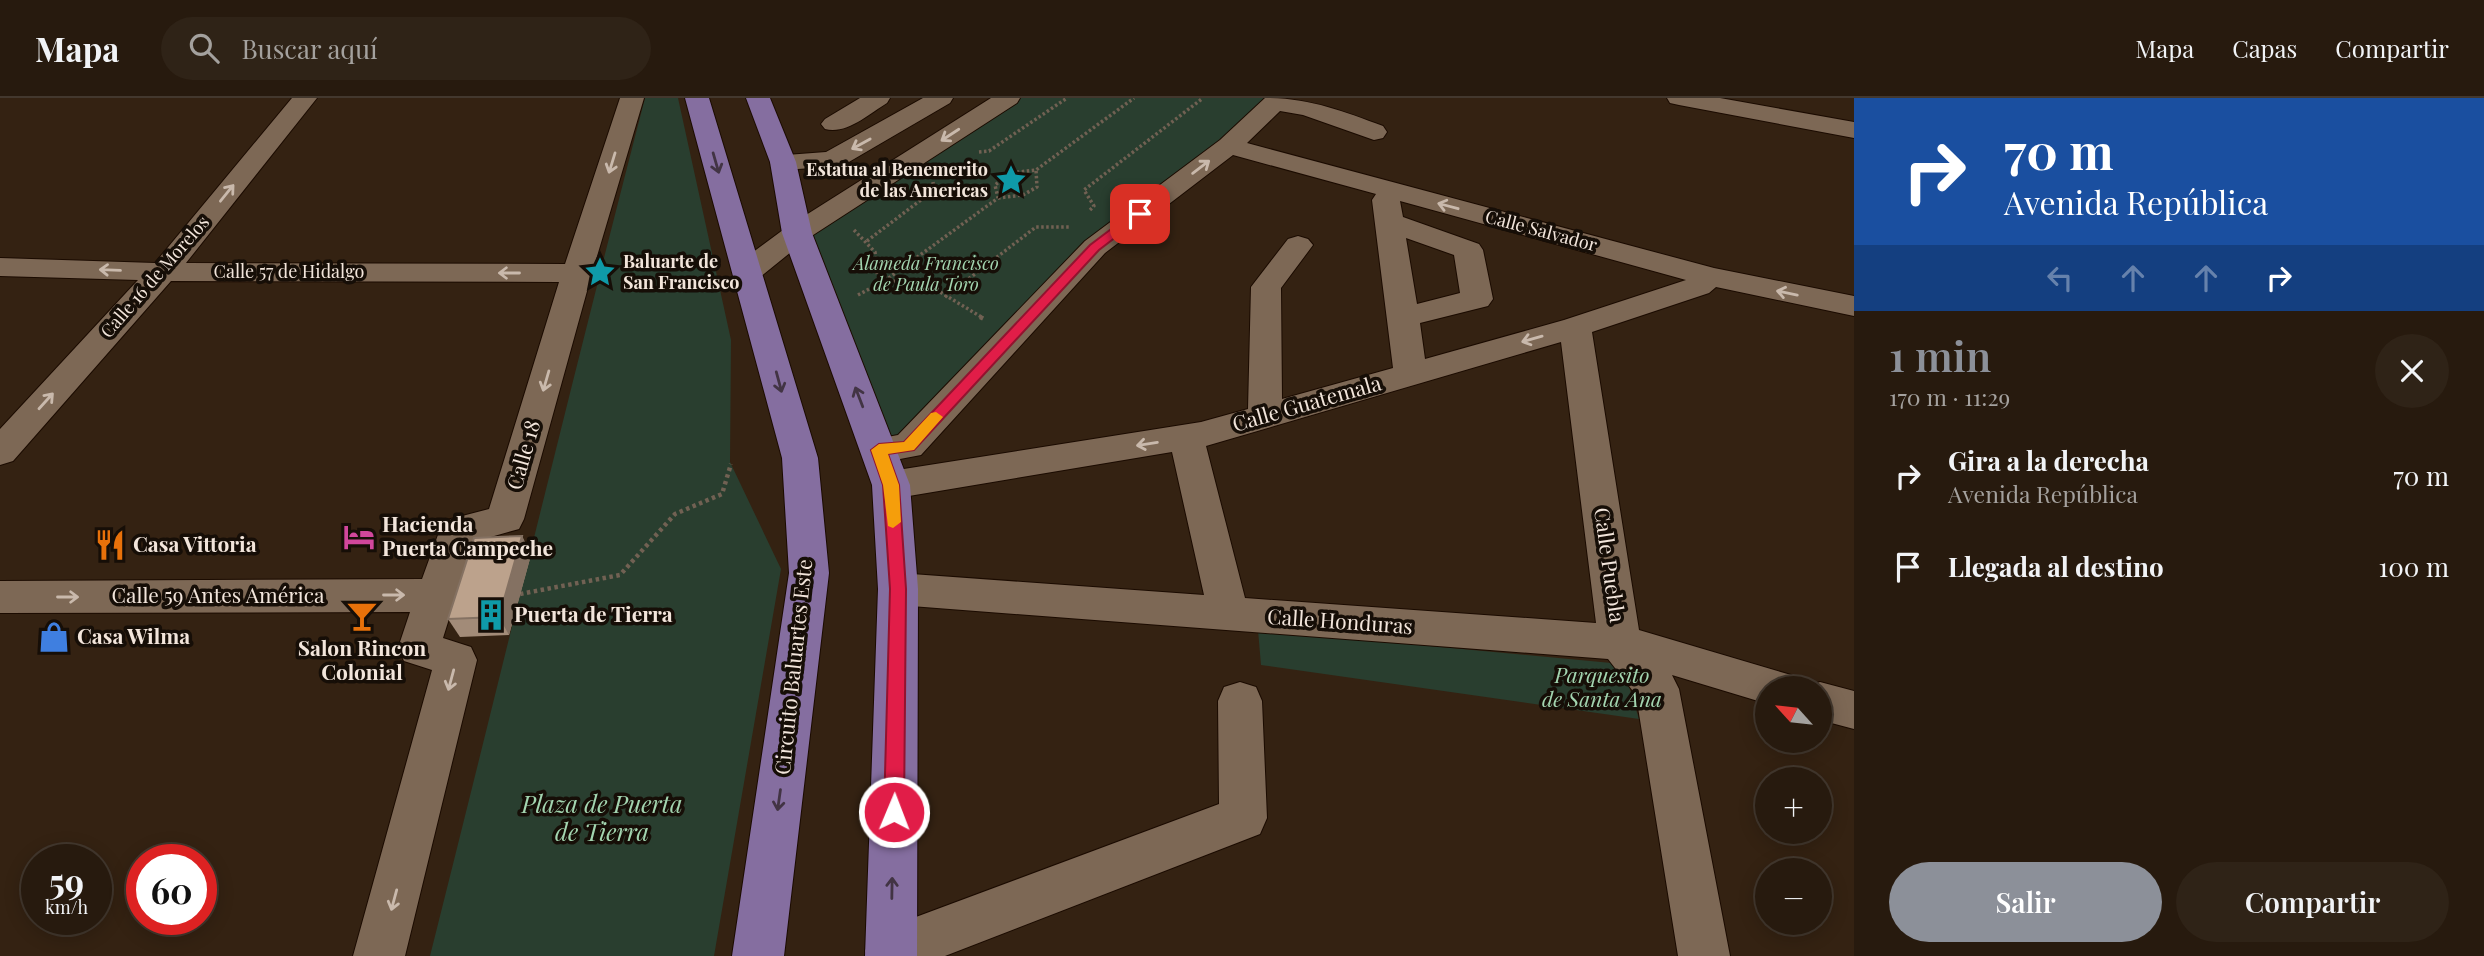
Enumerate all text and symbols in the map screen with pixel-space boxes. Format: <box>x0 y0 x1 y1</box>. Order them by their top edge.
search box <box>161 17 651 80</box>
text: Mapa <box>35 26 119 70</box>
icon: search <box>185 29 223 67</box>
text: Buscar aquí <box>241 31 378 66</box>
text: Mapa <box>2136 32 2194 64</box>
text: Capas <box>2232 32 2297 64</box>
text: Compartir <box>2335 32 2449 64</box>
text: 70 m <box>2004 117 2114 182</box>
icon: right <box>1889 126 1980 217</box>
one-way arrow <box>941 128 961 142</box>
one-way arrow <box>851 137 871 151</box>
one-way arrow <box>605 152 618 174</box>
one-way arrow <box>711 152 724 174</box>
place label: Estatua al Benemerito de las Americas <box>806 157 988 202</box>
one-way arrow <box>1191 160 1210 175</box>
place icon: Estatua al Benemerito de las Americas <box>994 163 1028 197</box>
text: Avenida República <box>2004 180 2268 223</box>
pin <box>1110 184 1170 244</box>
one-way arrow <box>220 185 235 203</box>
icon: arrive <box>1121 195 1159 233</box>
one-way arrow <box>1437 199 1460 212</box>
street label: Calle Salvador <box>1483 204 1600 256</box>
street label: Calle 16 de Morelos <box>95 210 214 342</box>
place label: Baluarte de San Francisco <box>623 249 740 294</box>
park label: Alameda Francisco de Paula Toro <box>851 251 999 296</box>
place icon: Baluarte de San Francisco <box>583 255 617 289</box>
street label: Calle 57 de Hidalgo <box>214 259 365 283</box>
icon: left <box>2041 259 2079 297</box>
icon: ahead <box>2114 259 2152 297</box>
icon: ahead <box>2187 259 2225 297</box>
icon: right <box>2260 259 2298 297</box>
one-way arrow <box>99 264 122 277</box>
one-way arrow <box>498 266 521 280</box>
one-way arrow <box>1776 285 1799 299</box>
text: 1 min <box>1889 327 1991 383</box>
one-way arrow <box>1521 334 1543 347</box>
button: close <box>2375 334 2449 408</box>
street label: Calle Guatemala <box>1229 367 1385 437</box>
one-way arrow <box>538 369 551 391</box>
one-way arrow <box>773 370 786 393</box>
text: 170 m · 11:29 <box>1889 381 2010 412</box>
one-way arrow <box>851 386 864 408</box>
one-way arrow <box>38 392 54 410</box>
street label: Calle 18 <box>499 416 545 493</box>
one-way arrow <box>1136 438 1159 451</box>
text: Gira a la derecha <box>1948 443 2149 478</box>
icon: right <box>1889 457 1927 495</box>
text: 70 m <box>2393 458 2449 493</box>
text: Avenida República <box>1948 478 2138 509</box>
street label: Calle Puebla <box>1589 505 1633 625</box>
place label: Hacienda Puerta Campeche <box>382 509 553 561</box>
hotel icon: Hacienda Puerta Campeche <box>342 520 376 554</box>
restaurant icon: Casa Vittoria <box>93 528 127 562</box>
place label: Casa Vittoria <box>133 529 257 557</box>
icon: arrive <box>1889 548 1927 586</box>
text: Llegada al destino <box>1948 549 2164 584</box>
text: 100 m <box>2379 549 2449 584</box>
street label: Circuito Baluartes Este <box>767 558 817 776</box>
street label: Calle 59 Antes América <box>112 580 325 608</box>
one-way arrow <box>382 588 405 602</box>
one-way arrow <box>56 590 79 604</box>
building icon: Puerta de Tierra <box>474 598 508 632</box>
bar icon: Salon Rincon Colonial <box>345 599 379 633</box>
place label: Puerta de Tierra <box>514 599 673 627</box>
street label: Calle Honduras <box>1266 601 1414 639</box>
shop icon: Casa Wilma <box>37 620 71 654</box>
place label: Casa Wilma <box>77 621 190 649</box>
place label: Salon Rincon Colonial <box>298 633 426 685</box>
park label: Parquesito de Santa Ana <box>1542 660 1662 712</box>
one-way arrow <box>444 668 457 691</box>
north arrow <box>1755 676 1832 752</box>
map controls <box>1755 676 1832 935</box>
button: + <box>1755 767 1832 844</box>
position arrow <box>857 775 931 849</box>
park label: Plaza de Puerta de Tierra <box>521 787 682 847</box>
one-way arrow <box>772 788 785 811</box>
speed limit sign: 60 <box>126 844 217 935</box>
text: 59 <box>49 857 84 904</box>
button: − <box>1755 858 1832 935</box>
button: Salir <box>1889 862 2162 942</box>
button: Compartir <box>2176 862 2449 942</box>
one-way arrow <box>885 877 899 900</box>
one-way arrow <box>387 888 400 911</box>
text: km/h <box>45 895 88 919</box>

